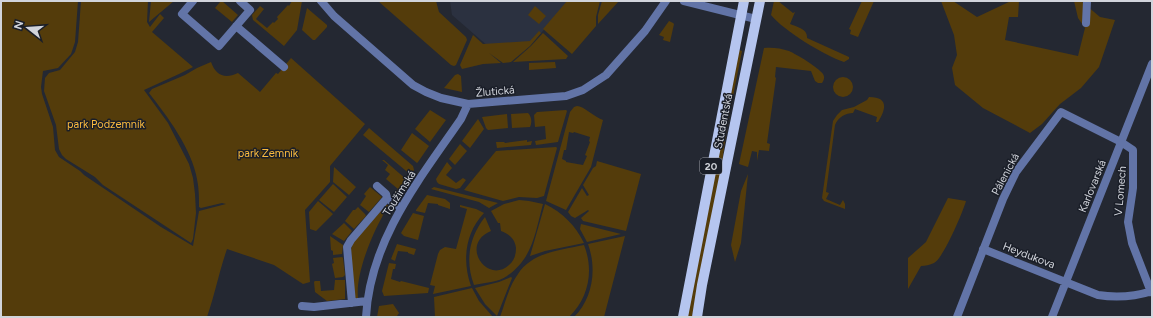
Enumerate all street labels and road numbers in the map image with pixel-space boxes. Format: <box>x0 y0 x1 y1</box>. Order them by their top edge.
street label: Žlutická <box>475 82 515 100</box>
street label: Studentská <box>712 92 735 150</box>
street label: Pálenická <box>989 151 1022 197</box>
road number: 20 <box>700 158 722 174</box>
street label: Karlovarská <box>1076 158 1109 214</box>
street label: V Lomech <box>1112 166 1129 216</box>
street label: Toužimská <box>380 168 418 218</box>
street label: Heydukova <box>1001 240 1057 271</box>

